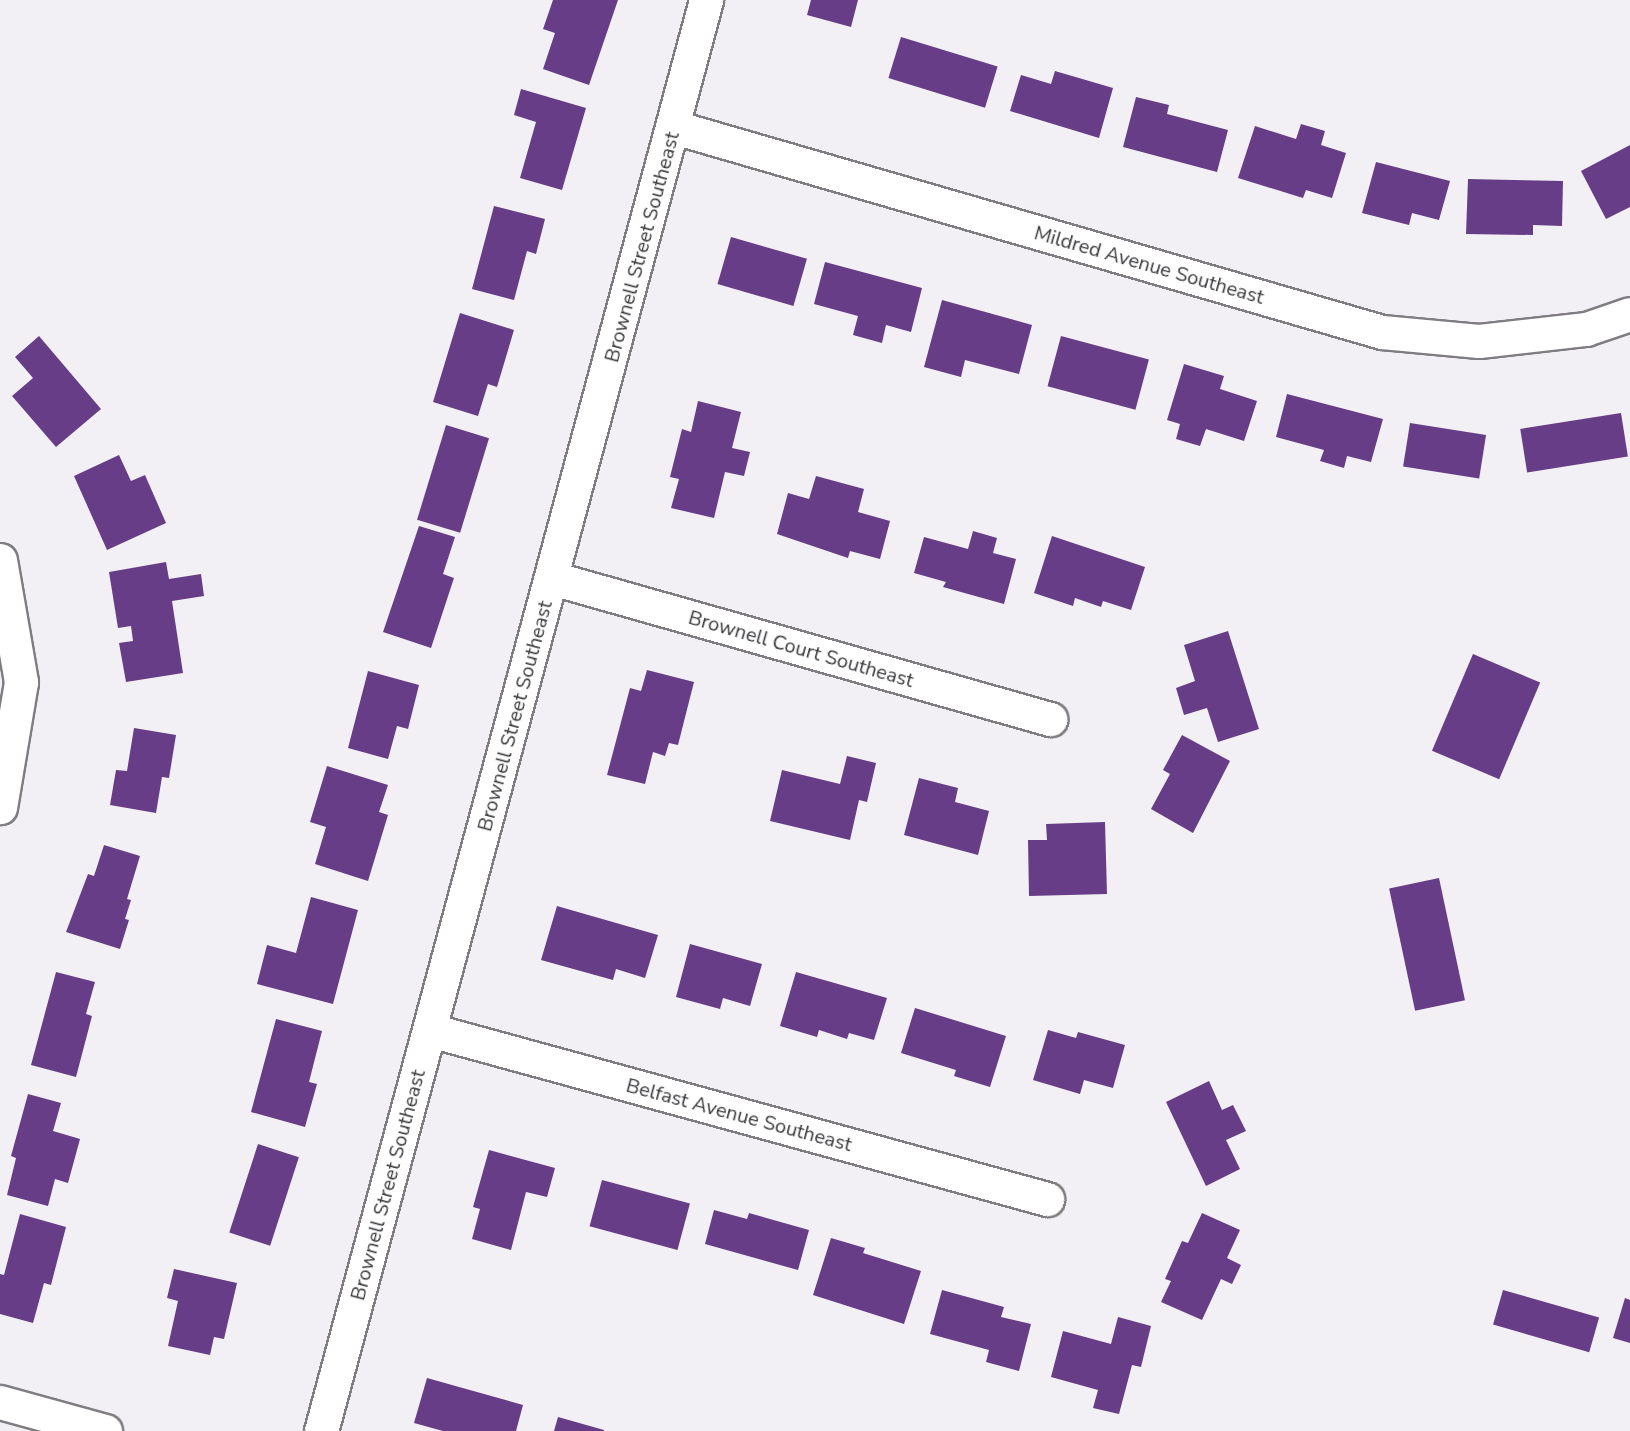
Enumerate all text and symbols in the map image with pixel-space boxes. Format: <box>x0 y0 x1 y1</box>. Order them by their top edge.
street label: Brownell Street Southeast <box>600 129 684 365</box>
street label: Mildred Avenue Southeast <box>1031 221 1267 309</box>
street label: Brownell Street Southeast <box>473 598 557 834</box>
street label: Brownell Court Southeast <box>686 605 916 693</box>
street label: Brownell Street Southeast <box>346 1067 430 1303</box>
street label: Belfast Avenue Southeast <box>624 1073 854 1157</box>

